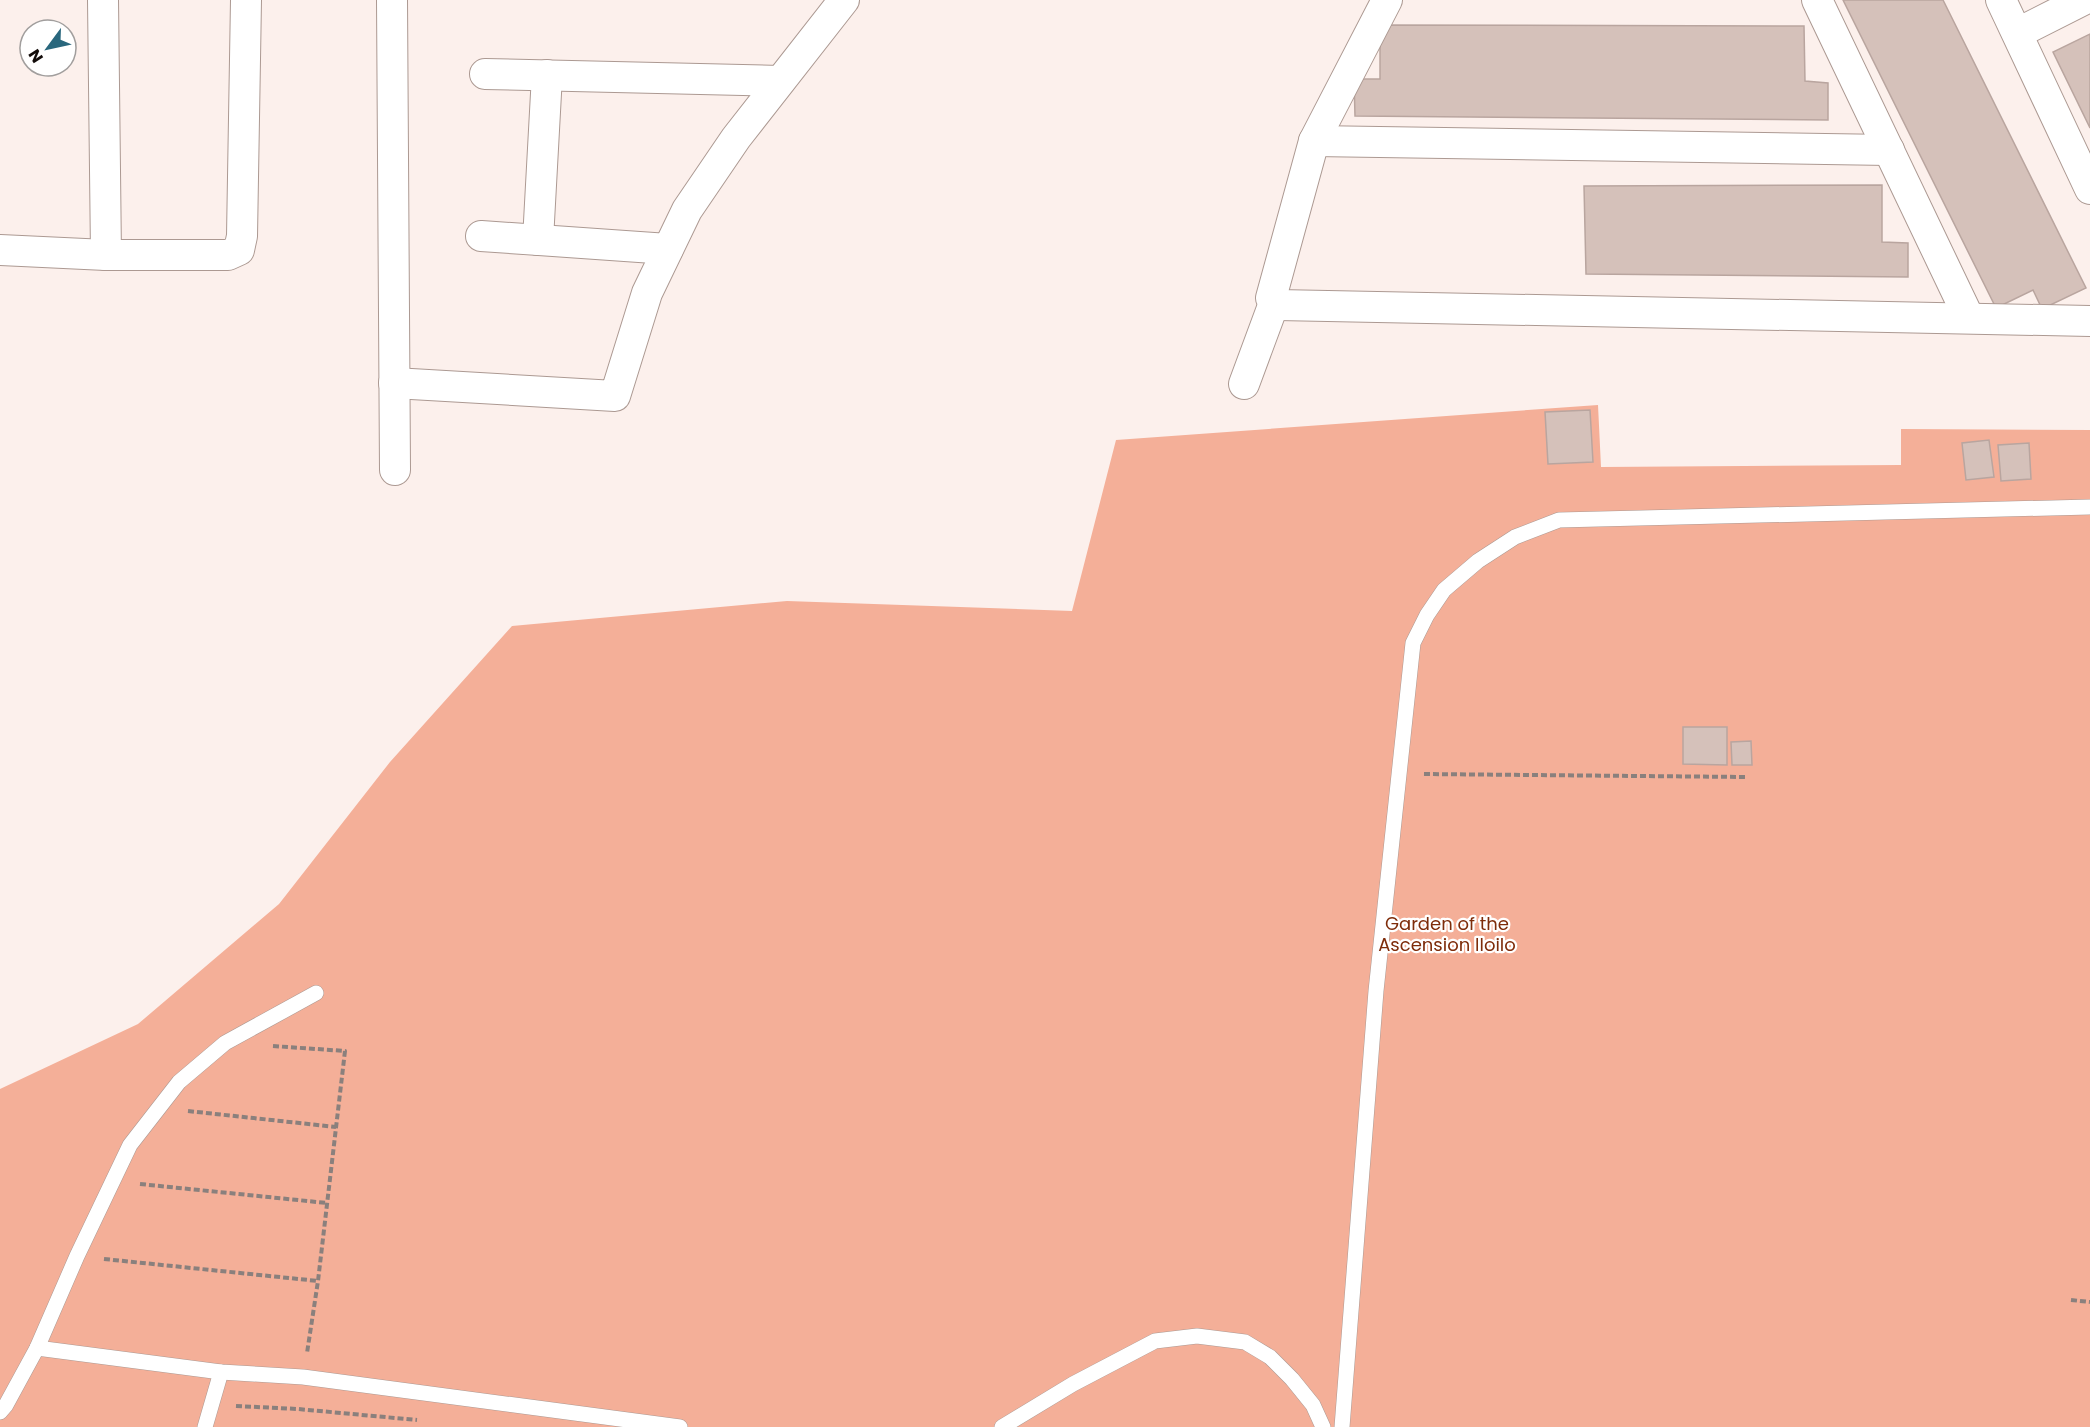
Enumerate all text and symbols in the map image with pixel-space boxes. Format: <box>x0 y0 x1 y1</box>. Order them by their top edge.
north arrow <box>18 18 78 78</box>
text: N <box>23 45 49 67</box>
park label: Garden of the Ascension Iloilo <box>1378 911 1516 957</box>

